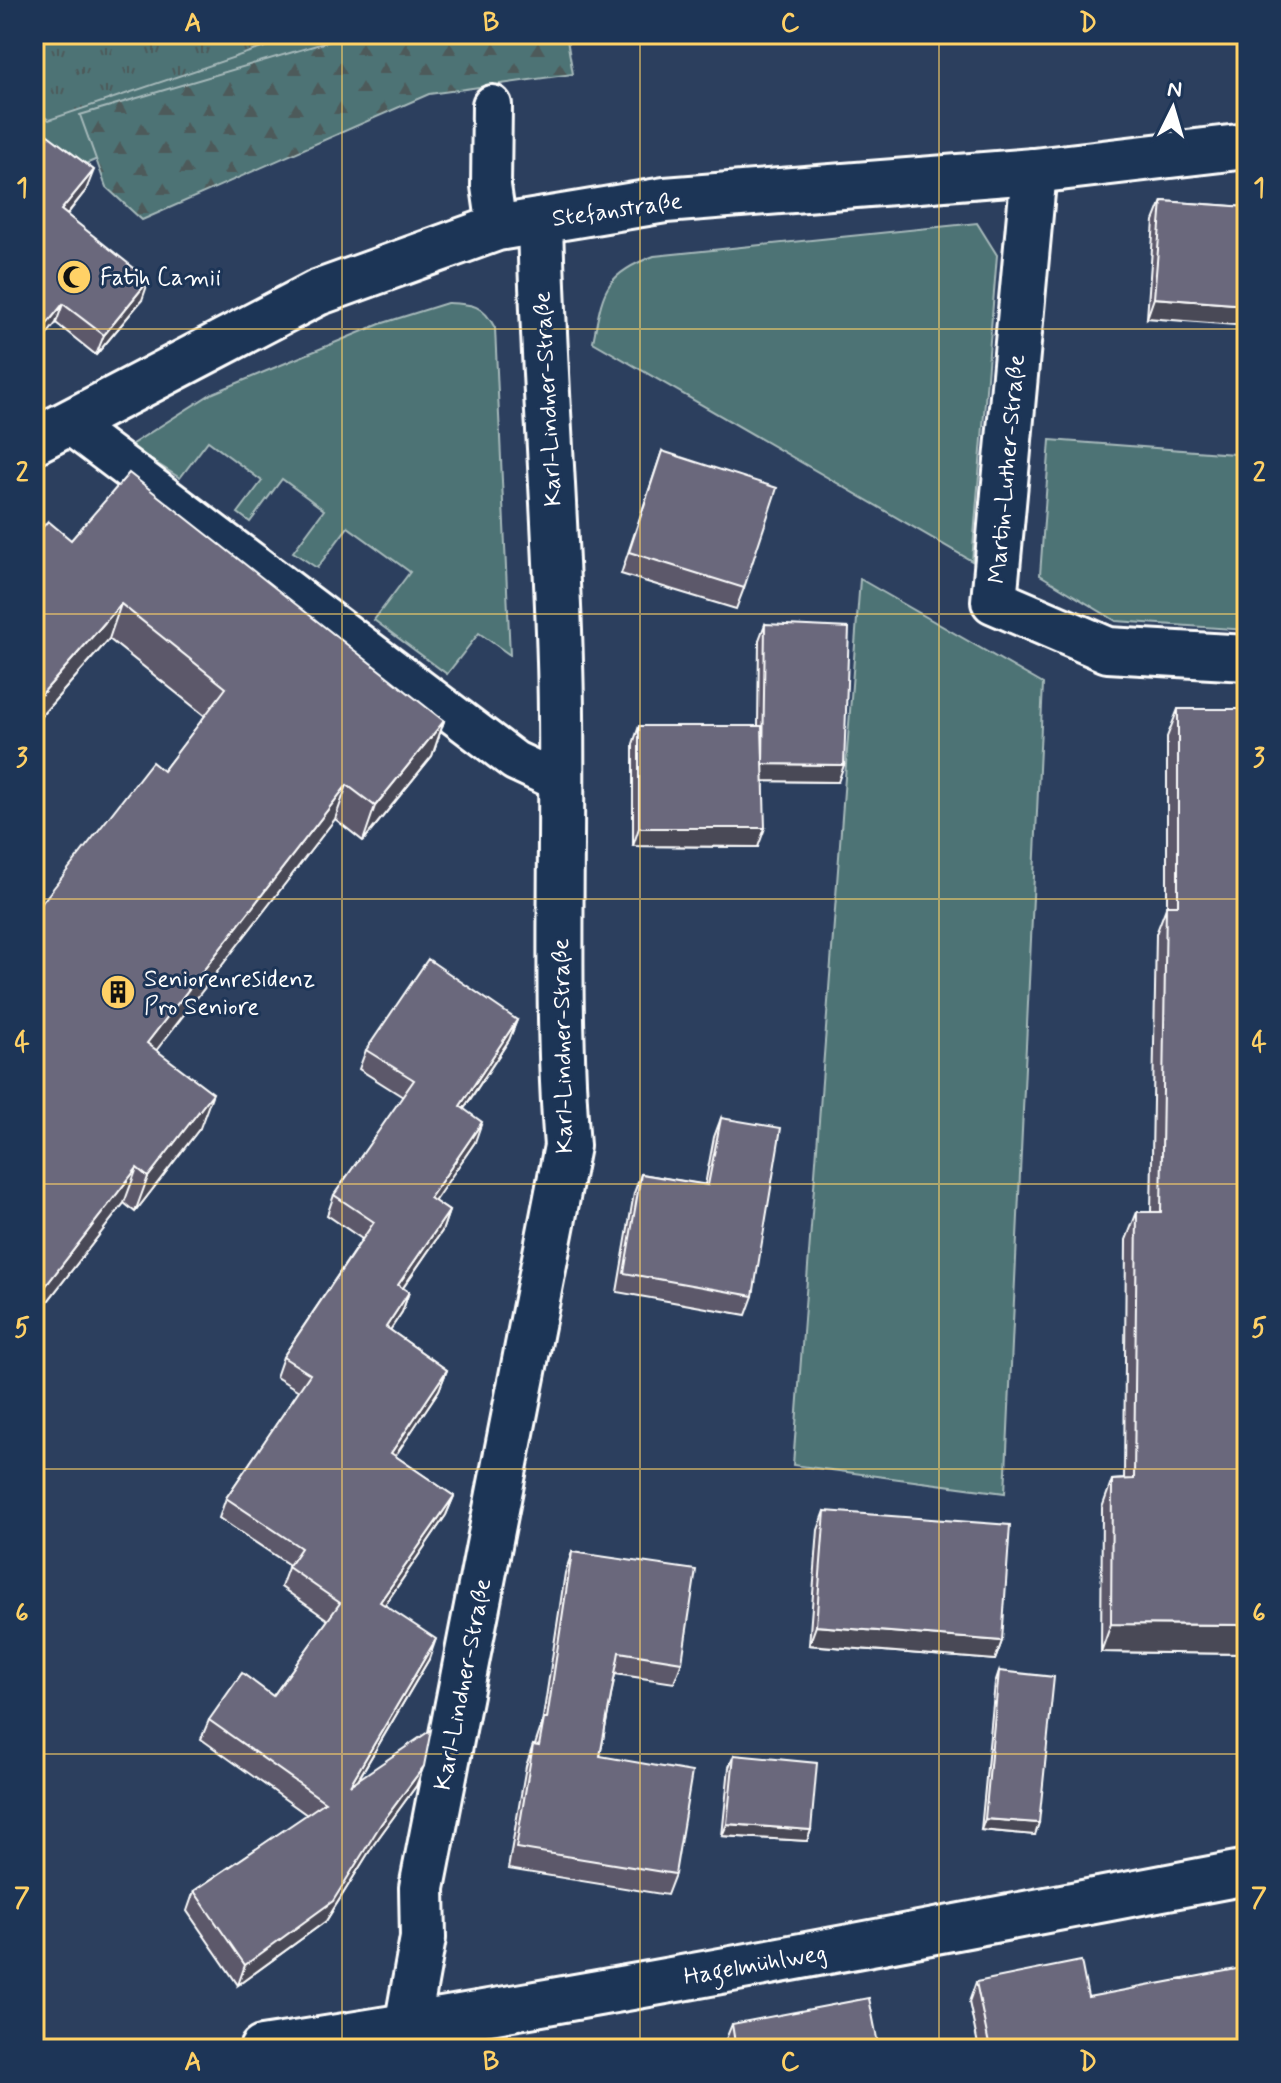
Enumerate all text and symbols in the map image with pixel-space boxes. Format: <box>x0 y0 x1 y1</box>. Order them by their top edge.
text: A <box>184 7 202 41</box>
text: B <box>483 7 499 41</box>
text: C <box>781 7 800 41</box>
text: D <box>1079 7 1097 41</box>
north arrow <box>1133 68 1213 148</box>
text: N <box>1166 75 1183 105</box>
text: 1 <box>16 172 28 206</box>
text: 1 <box>1253 172 1265 206</box>
street label: Stefanstraße <box>550 186 684 235</box>
mosque icon: Fatih Camii <box>55 258 93 296</box>
place label: Fatih Camii <box>100 263 221 294</box>
street label: Karl-Lindner-Straße <box>527 290 570 507</box>
street label: Martin-Luther-Straße <box>982 353 1033 585</box>
text: 2 <box>16 457 29 491</box>
text: 2 <box>1253 457 1266 491</box>
text: 3 <box>16 742 28 776</box>
text: 3 <box>1253 742 1265 776</box>
street label: Karl-Lindner-Straße <box>546 938 581 1154</box>
place label: Seniorenresidenz Pro Seniore <box>144 964 315 1023</box>
building icon: Seniorenresidenz Pro Seniore <box>99 973 137 1011</box>
text: 4 <box>14 1027 30 1061</box>
text: 4 <box>1251 1027 1267 1061</box>
text: 5 <box>14 1312 30 1346</box>
text: 5 <box>1251 1312 1267 1346</box>
street label: Karl-Lindner-Straße <box>428 1575 499 1793</box>
text: 6 <box>15 1597 29 1631</box>
text: 6 <box>1252 1597 1266 1631</box>
text: 7 <box>14 1882 30 1916</box>
text: 7 <box>1251 1882 1267 1916</box>
street label: Hagelmühlweg <box>682 1938 830 1996</box>
text: A <box>184 2046 202 2080</box>
text: B <box>483 2046 499 2080</box>
text: C <box>781 2046 800 2080</box>
text: D <box>1079 2046 1097 2080</box>

